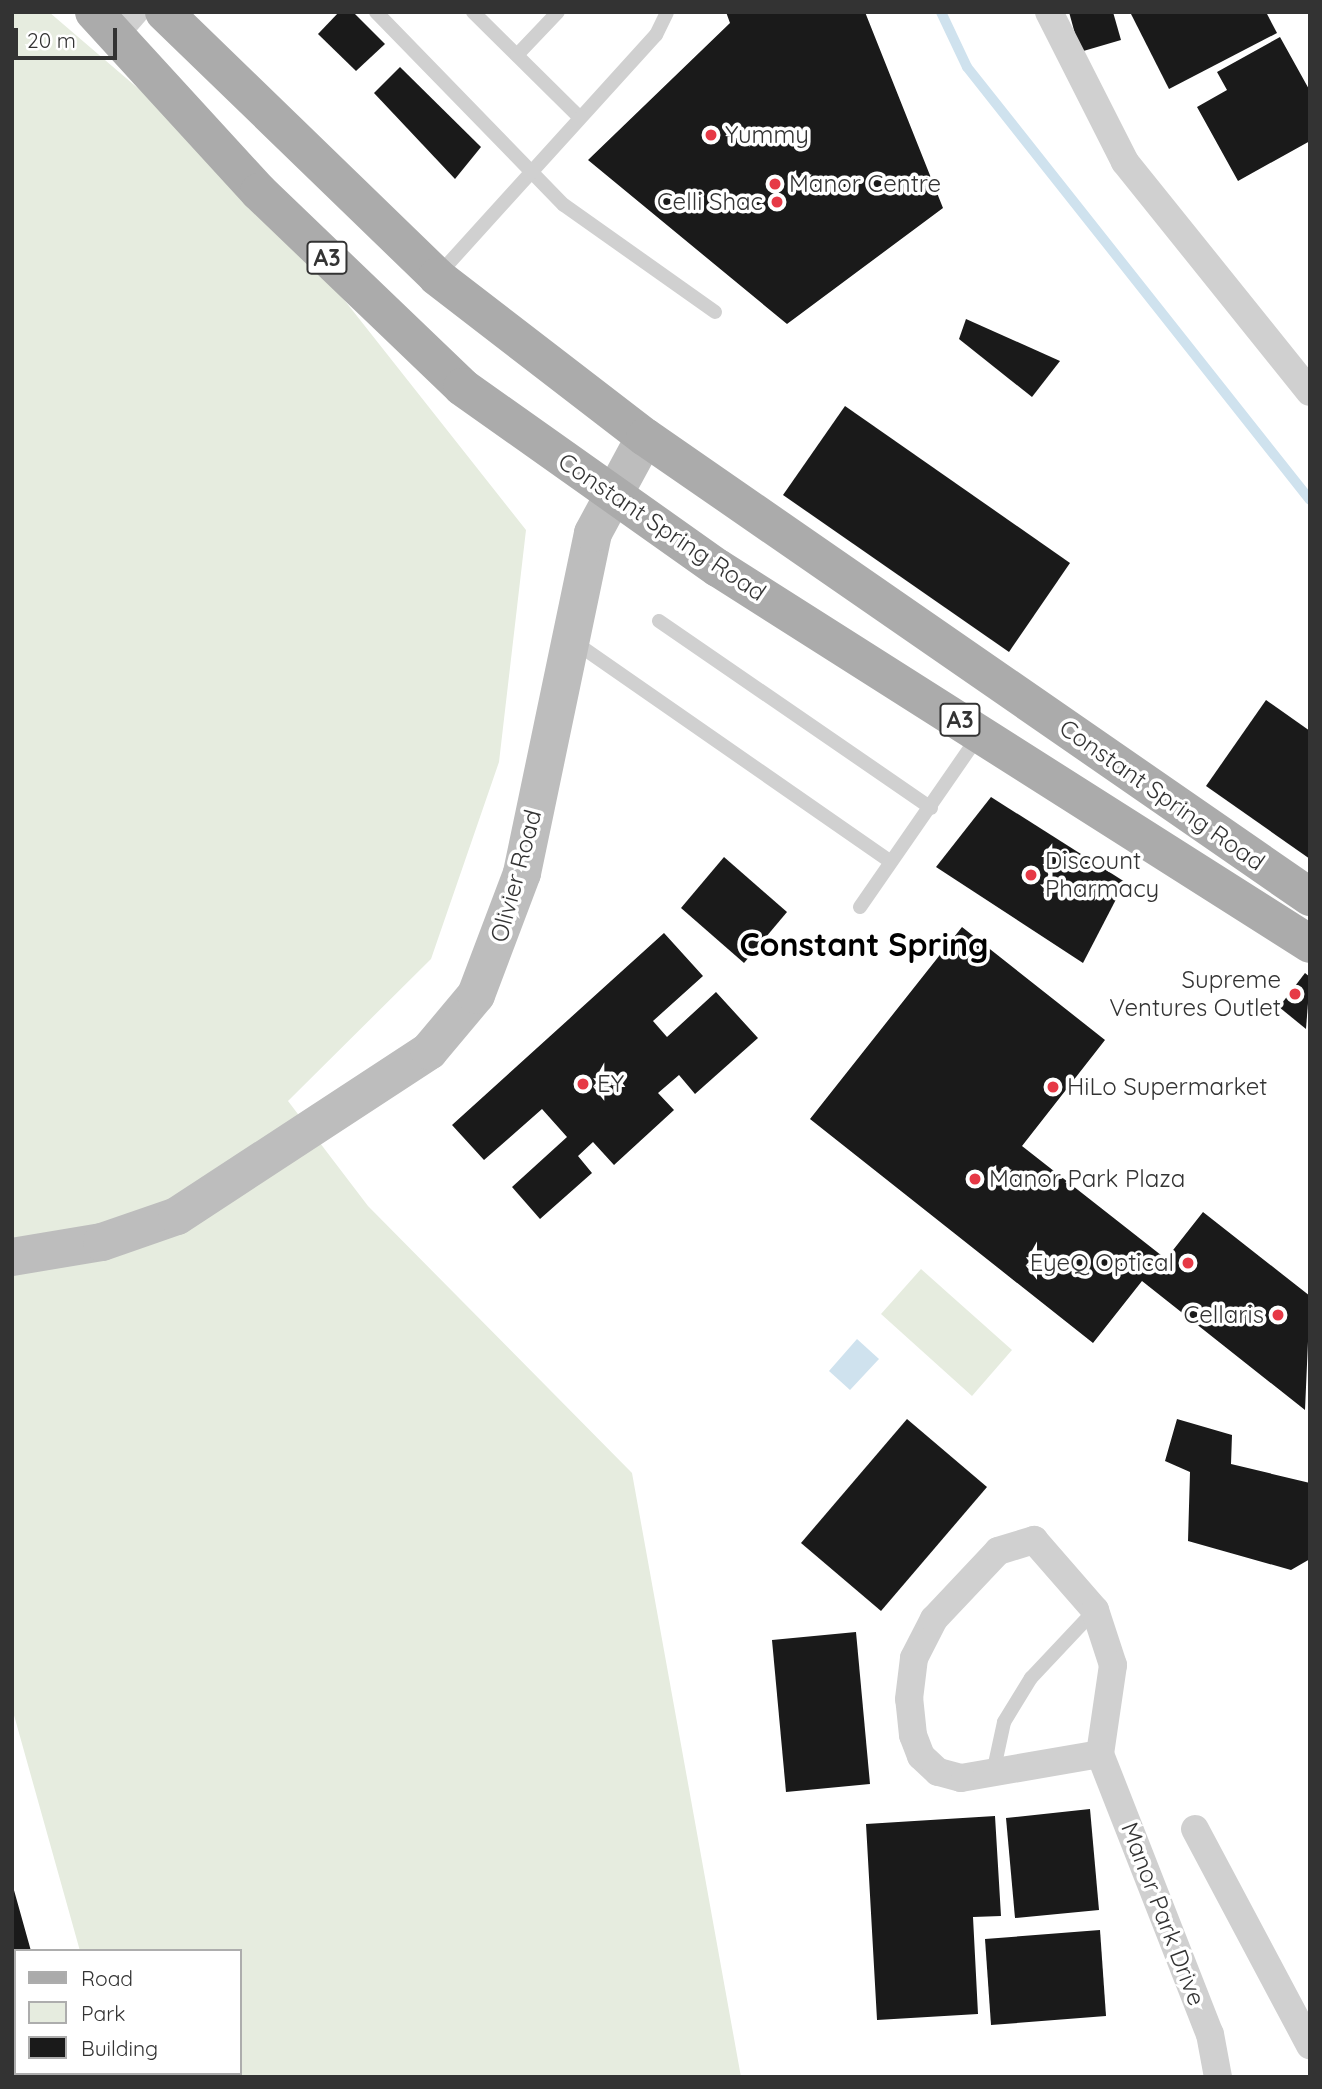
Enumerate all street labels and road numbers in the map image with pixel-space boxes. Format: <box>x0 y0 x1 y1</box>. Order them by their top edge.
road number: A3 <box>306 238 348 278</box>
street label: Constant Spring Road <box>553 447 771 607</box>
road number: A3 <box>939 700 981 740</box>
street label: Constant Spring Road <box>1054 713 1270 877</box>
street label: Olivier Road <box>485 807 547 945</box>
street label: Manor Park Drive <box>1115 1818 1211 2010</box>

